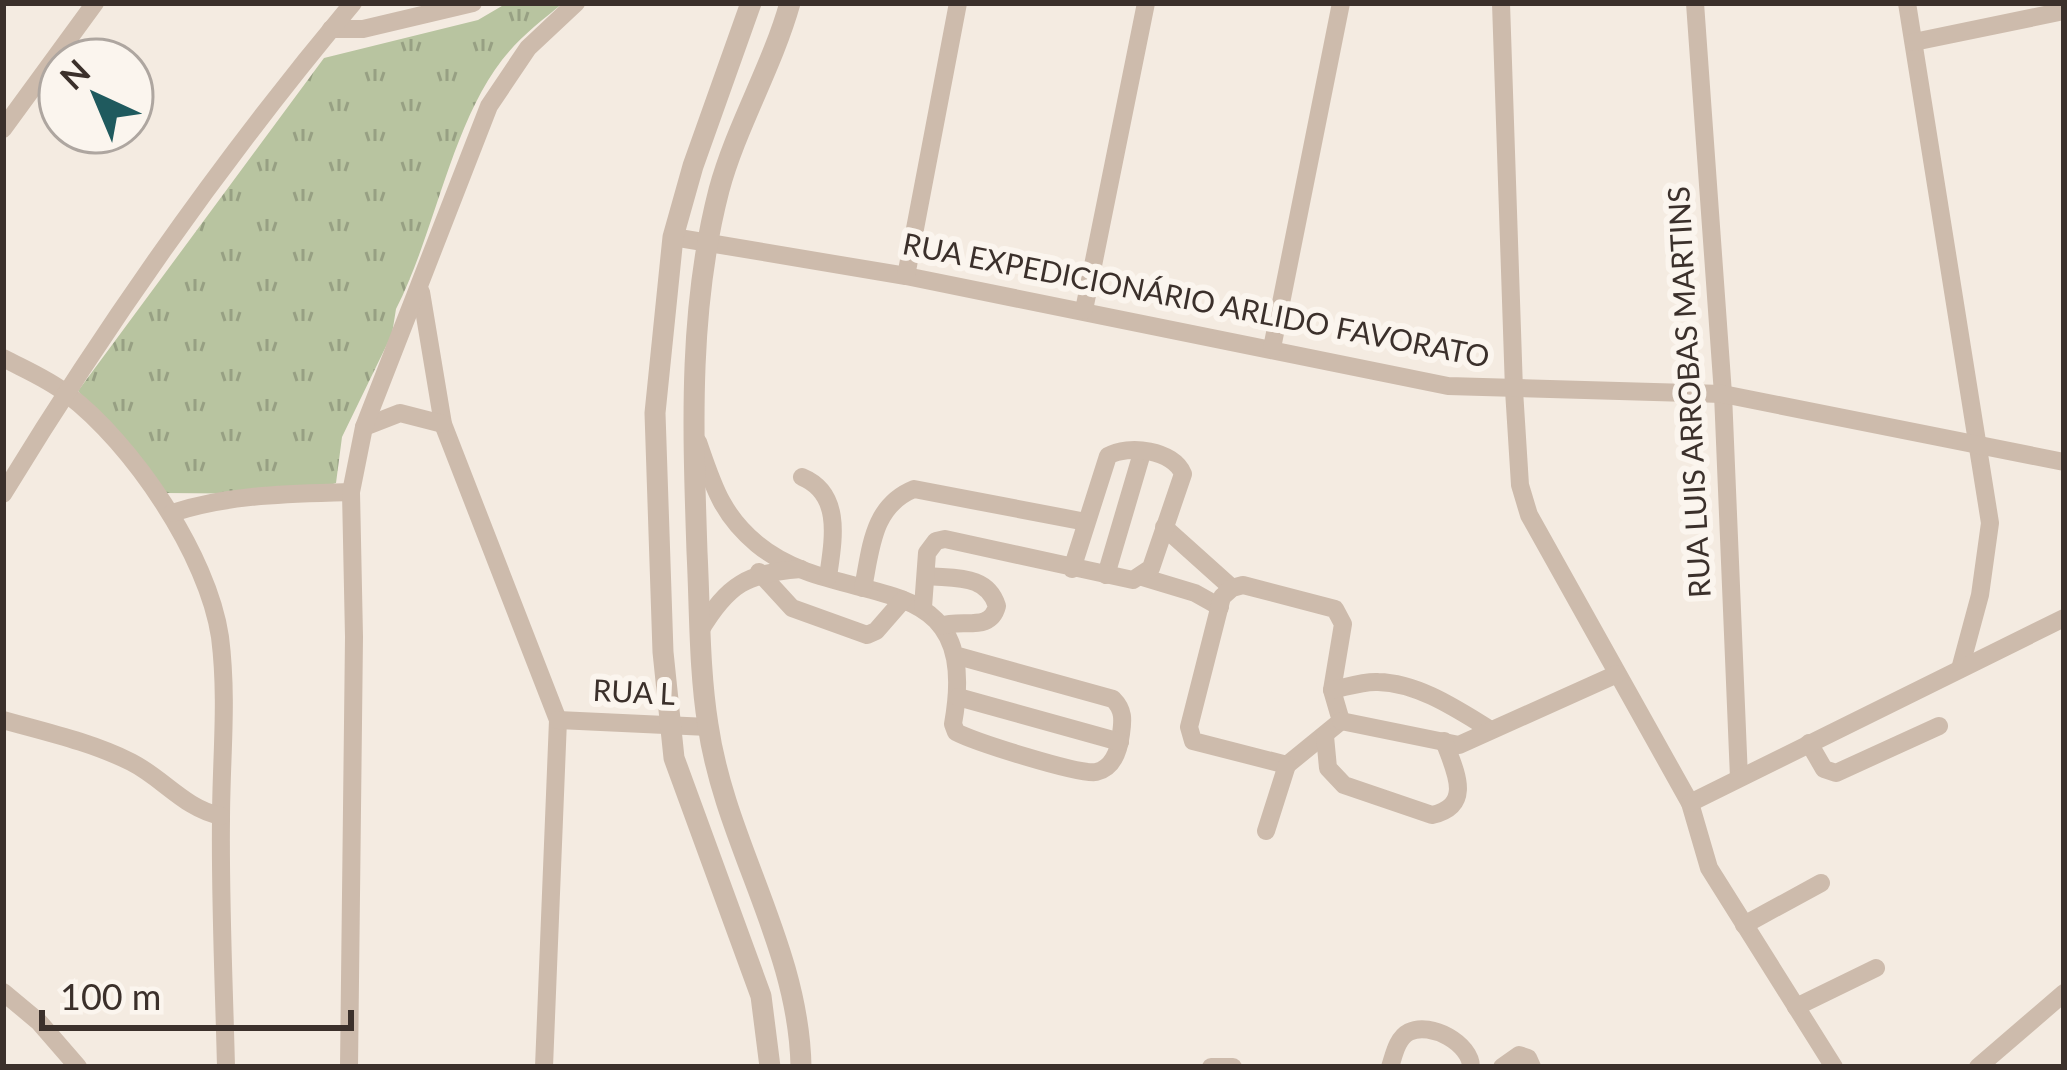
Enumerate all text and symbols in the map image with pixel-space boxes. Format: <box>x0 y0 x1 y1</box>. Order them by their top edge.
north arrow <box>36 36 156 156</box>
text: N <box>51 50 98 97</box>
street label: RUA LUIS ARROBAS MARTINS <box>1659 185 1717 599</box>
street label: RUA EXPEDICIONÁRIO ARLIDO FAVORATO <box>900 224 1493 374</box>
street label: RUA L <box>592 671 676 711</box>
scale bar <box>42 956 351 1030</box>
text: 100 m <box>60 974 161 1018</box>

